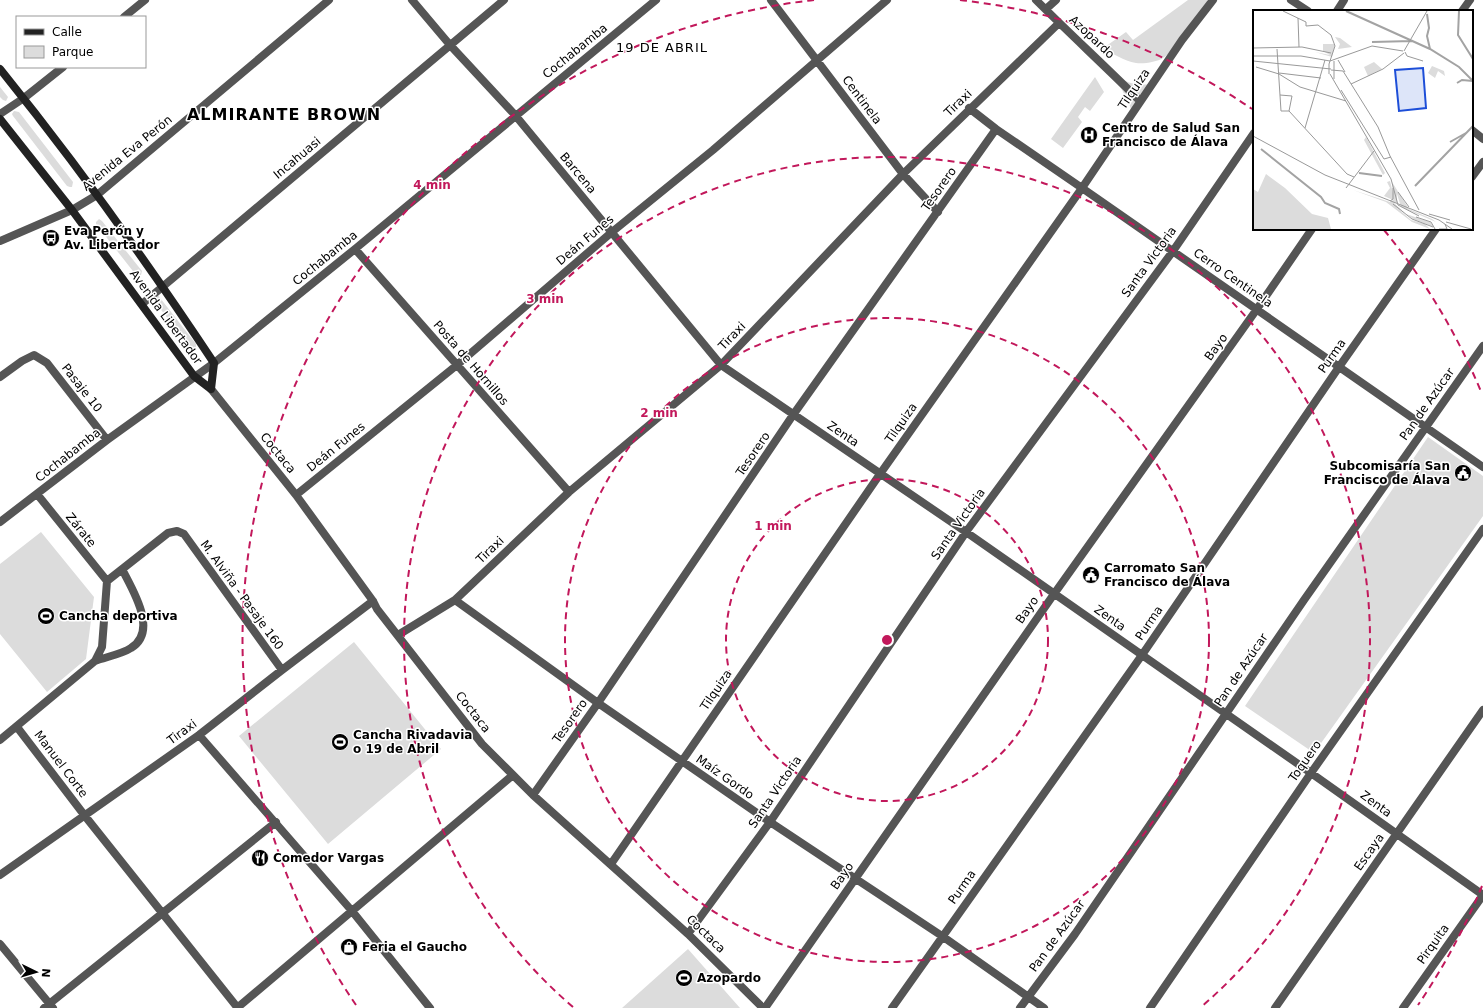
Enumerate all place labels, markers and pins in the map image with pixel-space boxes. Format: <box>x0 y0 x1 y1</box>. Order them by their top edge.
place label: Centro de Salud San Francisco de Álava <box>1102 121 1240 149</box>
hospital icon: Centro de Salud San Francisco de Álava <box>1079 125 1099 145</box>
place label: Eva Perón y Av. Libertador <box>64 224 160 252</box>
bus stop icon: Eva Perón y Av. Libertador <box>41 228 61 248</box>
place label: Subcomisaría San Francisco de Álava <box>1324 459 1450 487</box>
public building icon: Subcomisaría San Francisco de Álava <box>1453 463 1473 483</box>
place label: Carromato San Francisco de Álava <box>1104 561 1230 589</box>
public building icon: Carromato San Francisco de Álava <box>1081 565 1101 585</box>
sports icon: Cancha deportiva <box>36 606 56 626</box>
place label: Cancha deportiva <box>59 609 178 623</box>
centre of rings <box>880 633 894 647</box>
place label: Cancha Rivadavia o 19 de Abril <box>353 728 472 756</box>
sports icon: Cancha Rivadavia o 19 de Abril <box>330 732 350 752</box>
restaurant icon: Comedor Vargas <box>250 848 270 868</box>
place label: Comedor Vargas <box>273 851 384 865</box>
shop icon: Feria el Gaucho <box>339 937 359 957</box>
place label: Feria el Gaucho <box>362 940 467 954</box>
sports icon: Azopardo <box>674 968 694 988</box>
place label: Azopardo <box>697 971 761 985</box>

